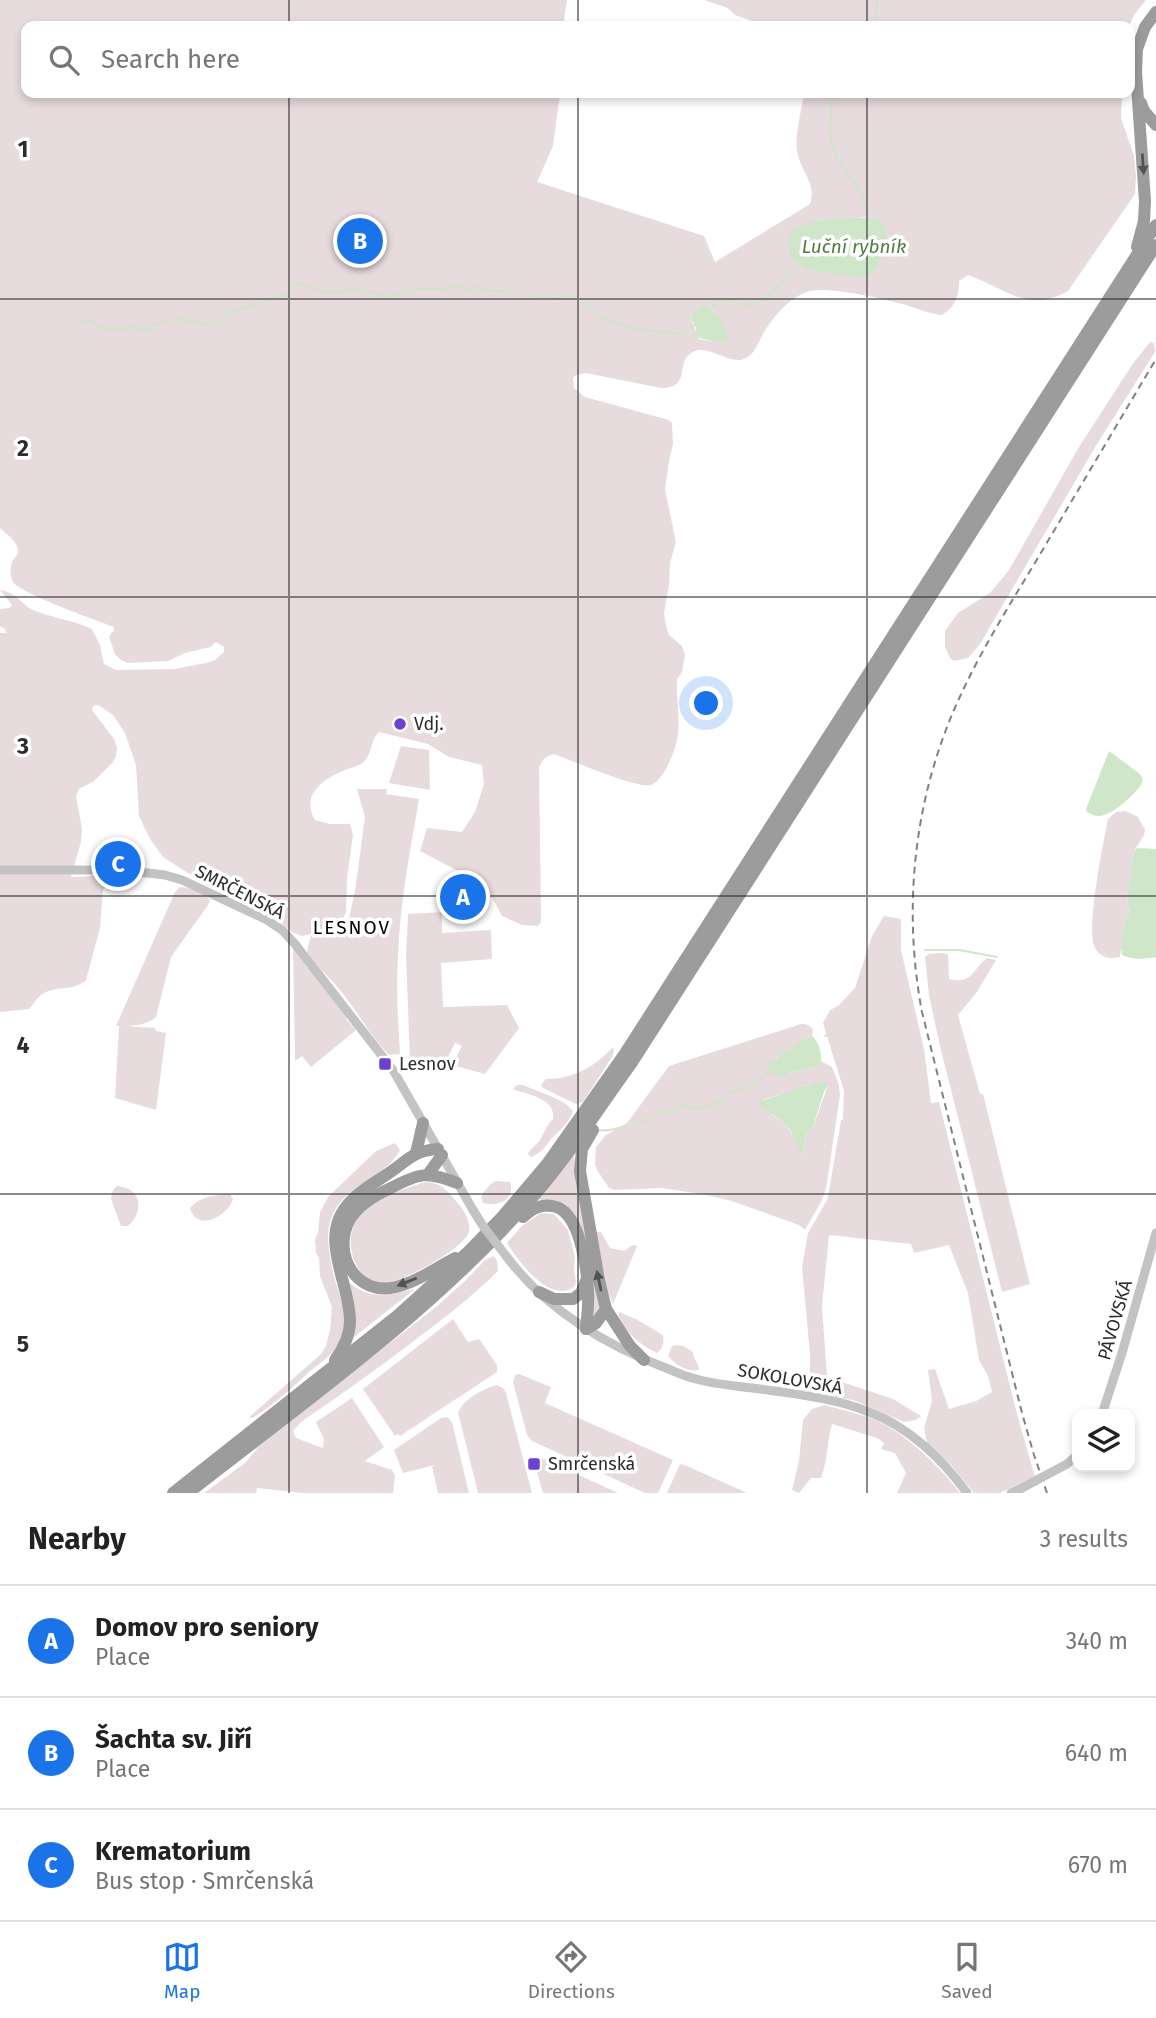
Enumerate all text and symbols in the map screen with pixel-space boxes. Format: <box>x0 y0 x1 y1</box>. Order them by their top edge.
search box <box>21 21 1135 98</box>
icon: search <box>45 41 83 79</box>
text: Search here <box>101 44 240 75</box>
text: 1 <box>18 135 28 163</box>
one-way arrow <box>1138 154 1149 176</box>
pin: B <box>337 215 383 267</box>
water label: Luční rybník <box>802 235 906 258</box>
text: 2 <box>17 434 29 462</box>
your location <box>689 686 723 720</box>
place label: Vdj. <box>414 713 444 735</box>
marker: Vdj. <box>392 716 408 732</box>
text: 3 <box>16 732 29 760</box>
pin: C <box>95 838 141 890</box>
street label: SMRČENSKÁ <box>192 859 289 924</box>
pin: A <box>440 871 486 923</box>
district label: LESNOV <box>313 916 391 939</box>
text: 4 <box>17 1031 30 1059</box>
place label: Lesnov <box>399 1053 456 1075</box>
marker: Lesnov <box>377 1056 393 1072</box>
one-way arrow <box>594 1270 605 1292</box>
one-way arrow <box>396 1277 417 1288</box>
street label: PÁVOVSKÁ <box>1092 1277 1137 1363</box>
text: 5 <box>17 1330 29 1358</box>
street label: SOKOLOVSKÁ <box>736 1358 845 1399</box>
map controls <box>1072 1409 1135 1472</box>
button: layers <box>1072 1409 1135 1472</box>
place label: Smrčenská <box>548 1453 635 1475</box>
marker: Smrčenská <box>526 1456 542 1472</box>
text: Nearby <box>28 1521 126 1557</box>
text: 3 results <box>1040 1525 1128 1553</box>
text: Domov pro seniory <box>95 1612 318 1643</box>
text: A <box>44 1627 58 1655</box>
text: 340 m <box>1066 1627 1128 1655</box>
text: Place <box>95 1643 150 1671</box>
text: Šachta sv. Jiří <box>95 1724 252 1755</box>
text: B <box>44 1739 58 1767</box>
text: 640 m <box>1065 1739 1128 1767</box>
text: Place <box>95 1755 150 1783</box>
text: Krematorium <box>95 1836 251 1867</box>
text: C <box>44 1851 58 1879</box>
text: 670 m <box>1068 1851 1128 1879</box>
text: Bus stop · Smrčenská <box>95 1867 314 1895</box>
tab: Map <box>163 1938 201 2003</box>
tab: Directions <box>528 1938 615 2003</box>
tab: Saved <box>941 1938 993 2003</box>

